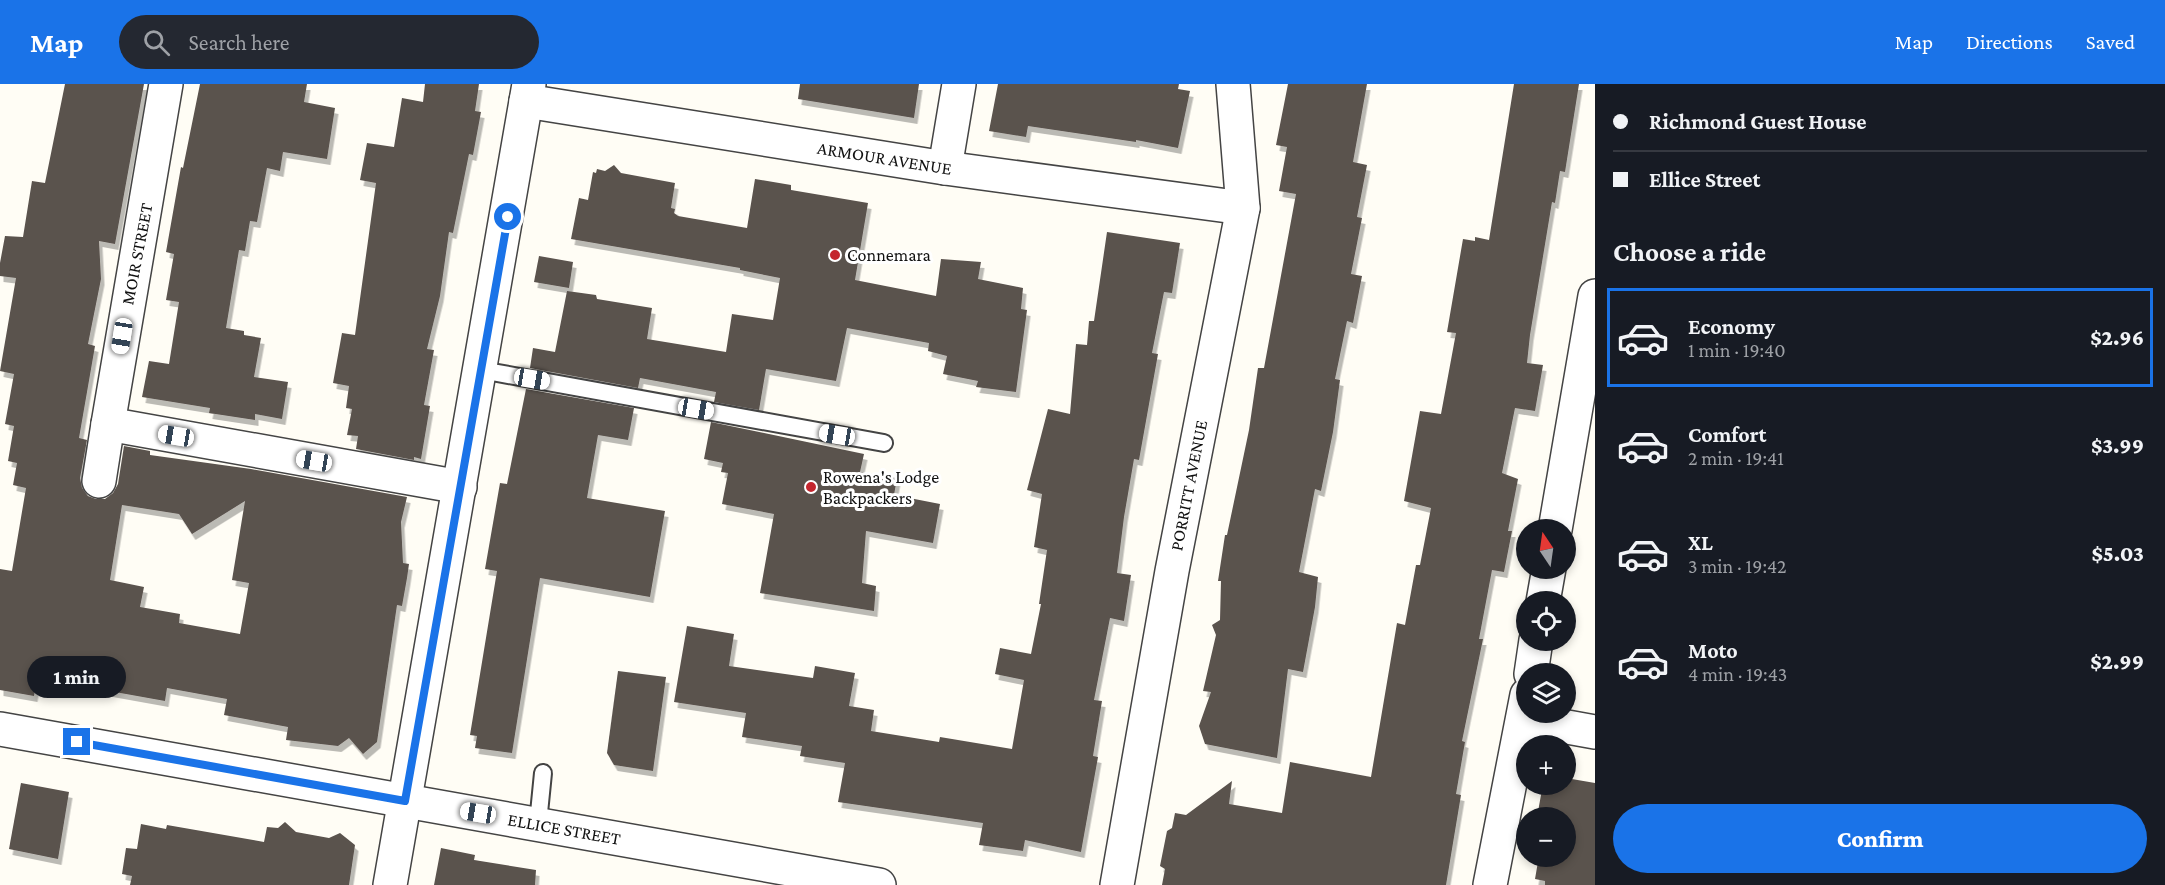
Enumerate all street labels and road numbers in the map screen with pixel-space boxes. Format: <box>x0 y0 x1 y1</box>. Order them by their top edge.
street label: ARMOUR AVENUE <box>816 138 953 179</box>
street label: MOIR STREET <box>117 201 157 307</box>
street label: PORRITT AVENUE <box>1166 418 1211 552</box>
street label: ELLICE STREET <box>506 809 622 849</box>

